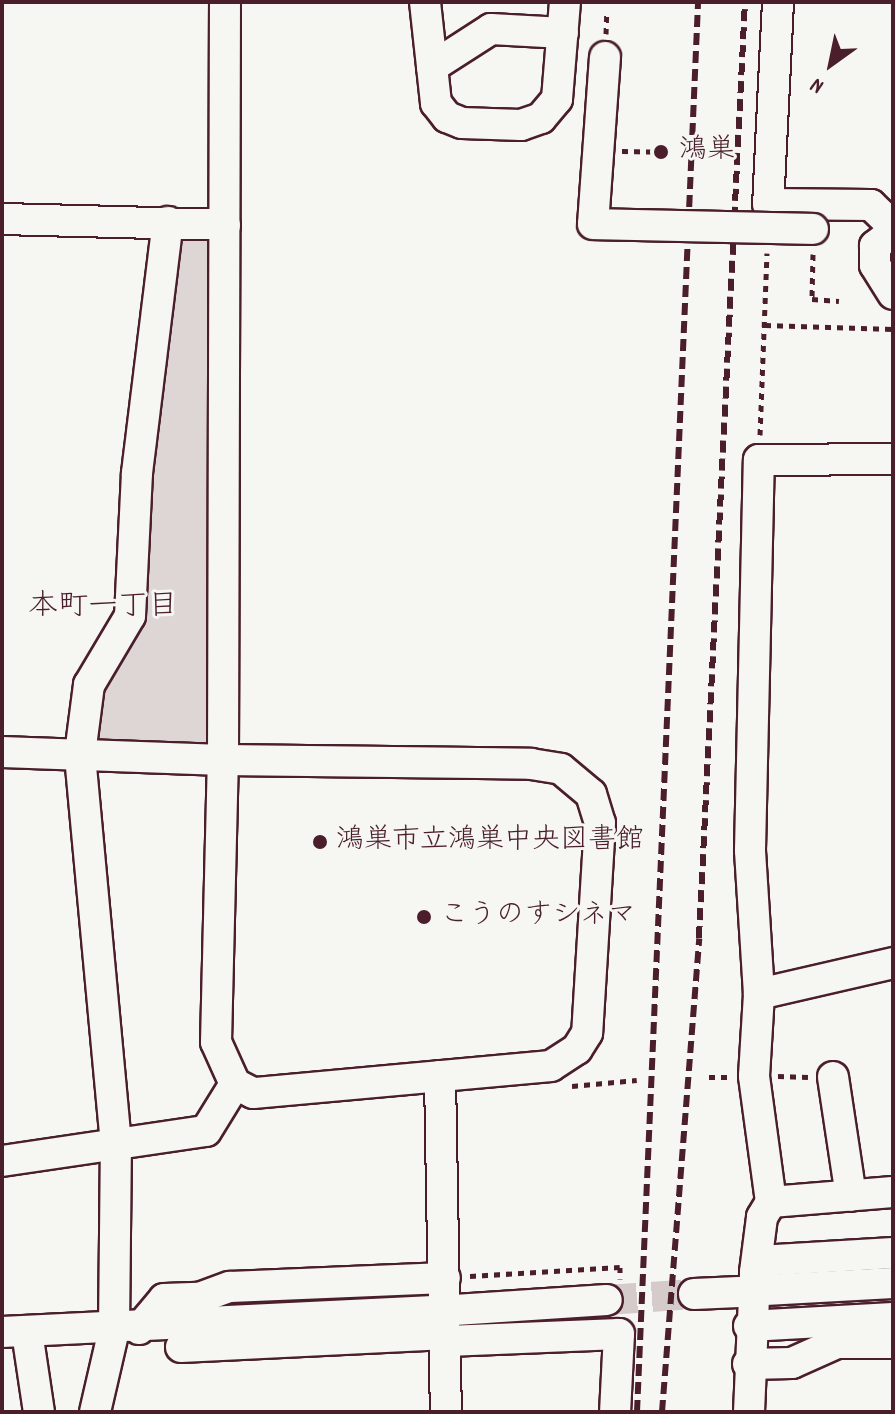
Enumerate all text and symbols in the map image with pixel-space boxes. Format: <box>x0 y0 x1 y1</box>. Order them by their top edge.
north arrow <box>791 24 871 104</box>
text: N <box>805 69 831 101</box>
place label: 鴻巣 <box>679 135 735 169</box>
marker: 鴻巣 <box>650 141 672 163</box>
district label: 本町一丁目 <box>28 591 178 627</box>
place label: 鴻巣市立鴻巣中央図書館 <box>336 825 644 859</box>
marker: 鴻巣市立鴻巣中央図書館 <box>311 833 329 851</box>
place label: こうのすシネマ <box>440 900 636 934</box>
marker: こうのすシネマ <box>415 908 433 926</box>

